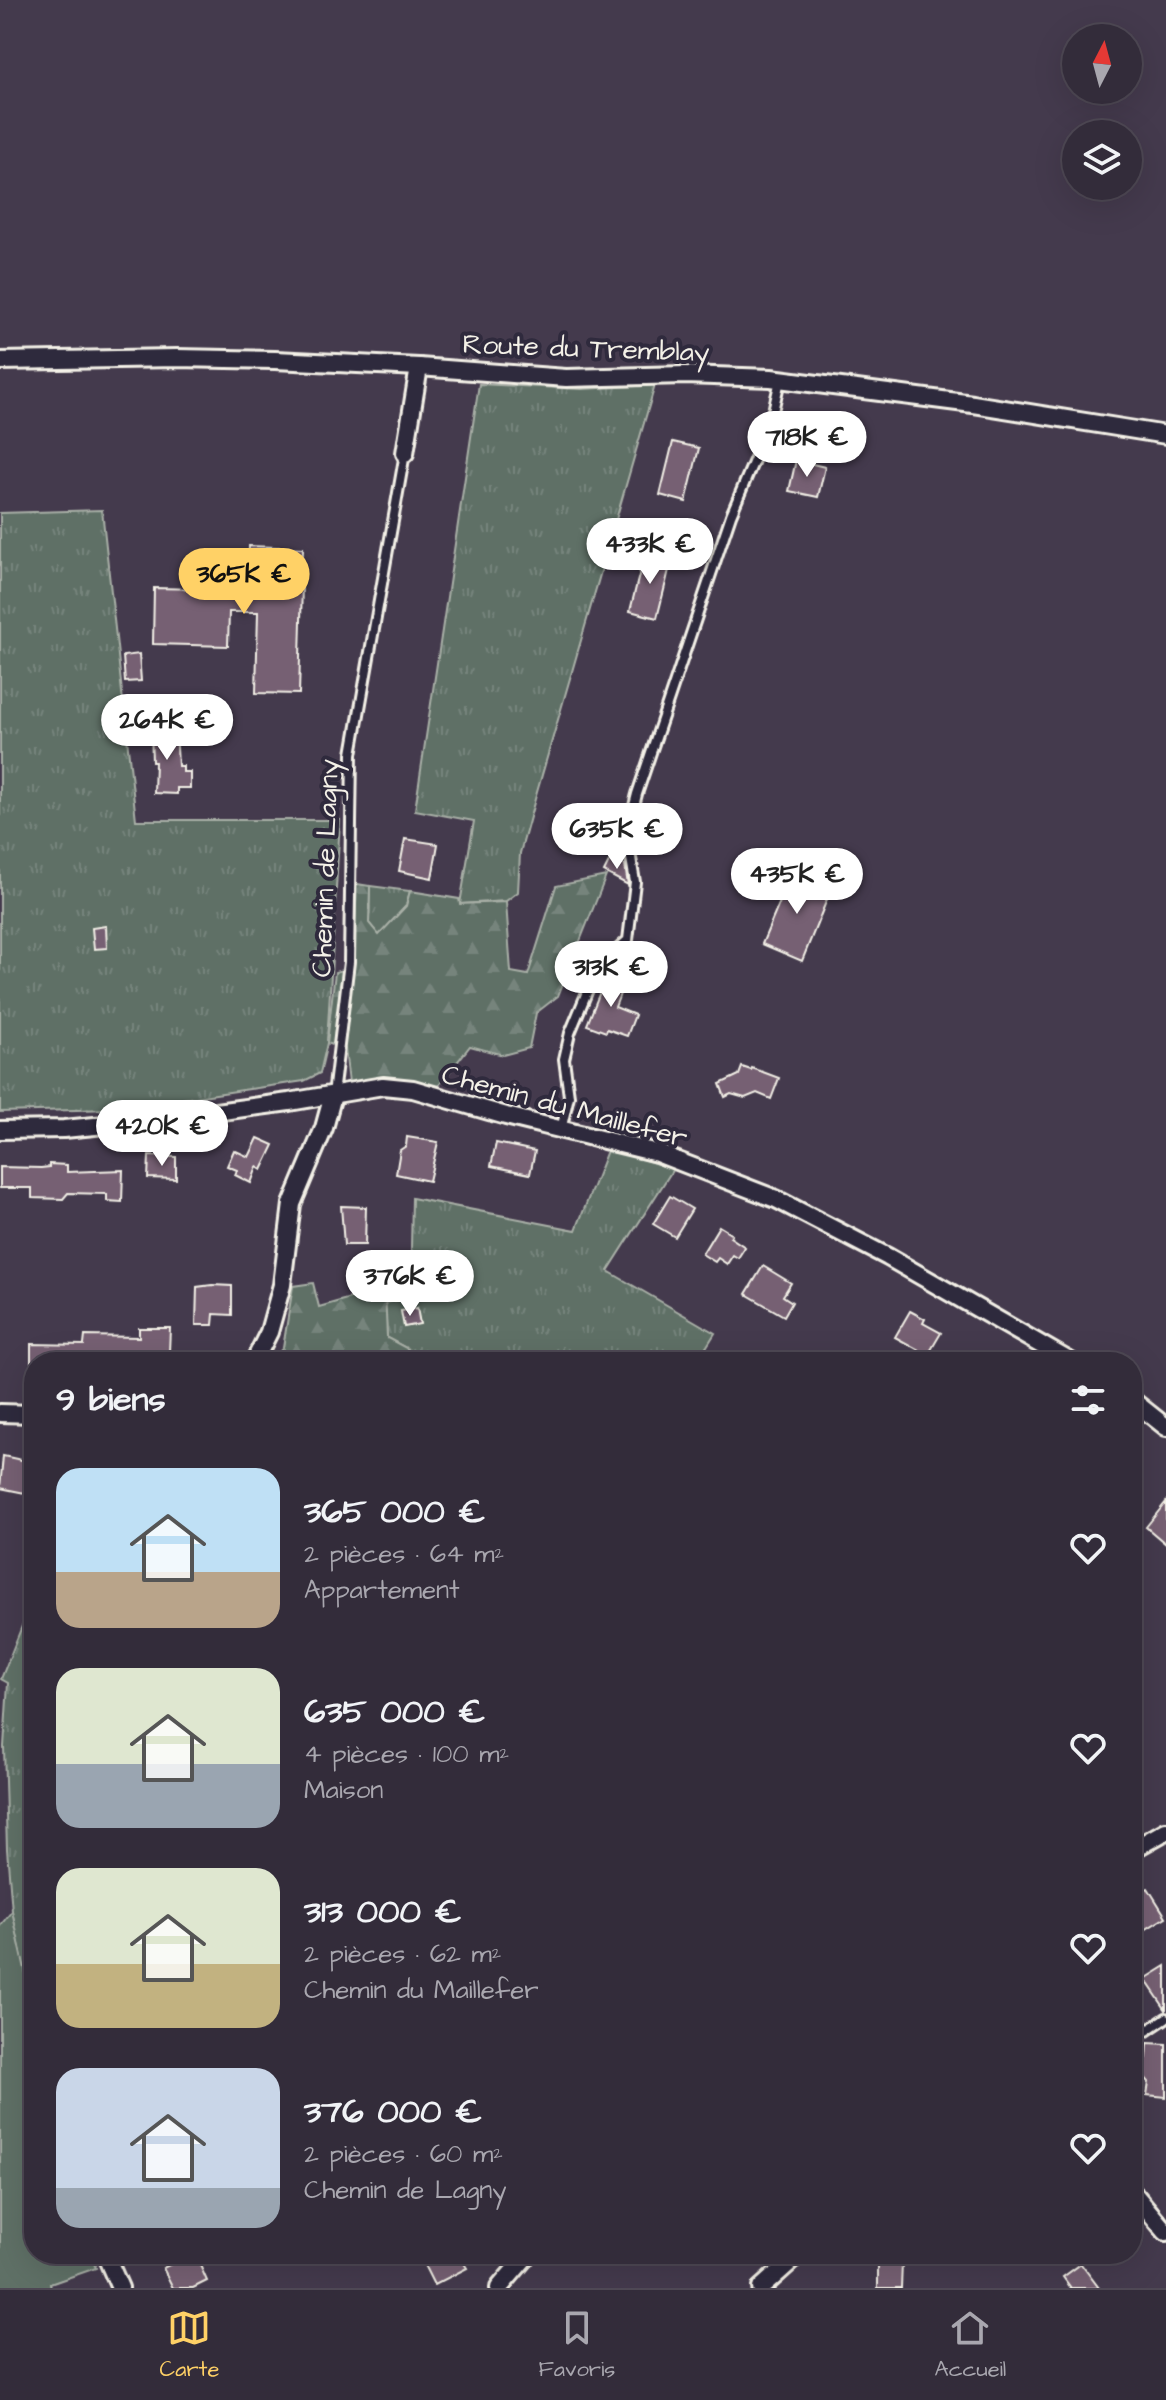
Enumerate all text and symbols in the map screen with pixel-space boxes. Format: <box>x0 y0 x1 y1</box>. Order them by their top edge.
north arrow <box>1062 24 1142 104</box>
map controls <box>1062 24 1142 200</box>
button: layers <box>1062 120 1142 200</box>
street label: Route du Tremblay <box>462 325 710 374</box>
pin: 718K € <box>742 411 872 479</box>
text: 718K € <box>765 419 849 455</box>
pin: 433K € <box>585 518 715 586</box>
text: 433K € <box>605 526 695 562</box>
pin: 365K € <box>179 548 309 616</box>
text: 365K € <box>197 556 291 592</box>
pin: 264K € <box>102 694 232 762</box>
text: 264K € <box>119 702 215 738</box>
street label: Chemin de Lagny <box>302 758 351 978</box>
pin: 635K € <box>552 803 682 871</box>
text: 635K € <box>570 811 664 847</box>
pin: 435K € <box>732 848 862 916</box>
text: 435K € <box>749 856 845 892</box>
pin: 313K € <box>546 941 676 1009</box>
text: 313K € <box>573 949 649 985</box>
street label: Chemin du Maillefer <box>438 1055 692 1158</box>
pin: 420K € <box>97 1100 227 1168</box>
text: 420K € <box>114 1108 210 1144</box>
pin: 376K € <box>345 1250 475 1318</box>
text: 376K € <box>364 1258 456 1294</box>
text: 9 biens <box>56 1376 166 1424</box>
icon: filters <box>1066 1378 1110 1422</box>
text: 365 000 € <box>304 1488 485 1536</box>
icon: home <box>120 1500 216 1596</box>
icon: heart <box>1066 1526 1110 1570</box>
text: 2 pièces · 64 m² <box>304 1536 504 1572</box>
text: Appartement <box>304 1572 460 1608</box>
text: 635 000 € <box>304 1688 485 1736</box>
icon: home <box>120 1700 216 1796</box>
icon: heart <box>1066 1726 1110 1770</box>
text: 4 pièces · 100 m² <box>304 1736 509 1772</box>
text: Maison <box>304 1772 383 1808</box>
text: 313 000 € <box>304 1888 462 1936</box>
icon: home <box>120 1900 216 1996</box>
icon: heart <box>1066 1926 1110 1970</box>
text: 2 pièces · 62 m² <box>304 1936 501 1972</box>
text: Chemin du Maillefer <box>304 1972 539 2008</box>
text: 376 000 € <box>304 2088 482 2136</box>
icon: home <box>120 2100 216 2196</box>
icon: heart <box>1066 2126 1110 2170</box>
text: 2 pièces · 60 m² <box>304 2136 503 2172</box>
text: Chemin de Lagny <box>304 2172 507 2208</box>
tab: Carte <box>160 2306 219 2385</box>
tab: Favoris <box>539 2306 615 2385</box>
tab: Accueil <box>935 2306 1006 2385</box>

